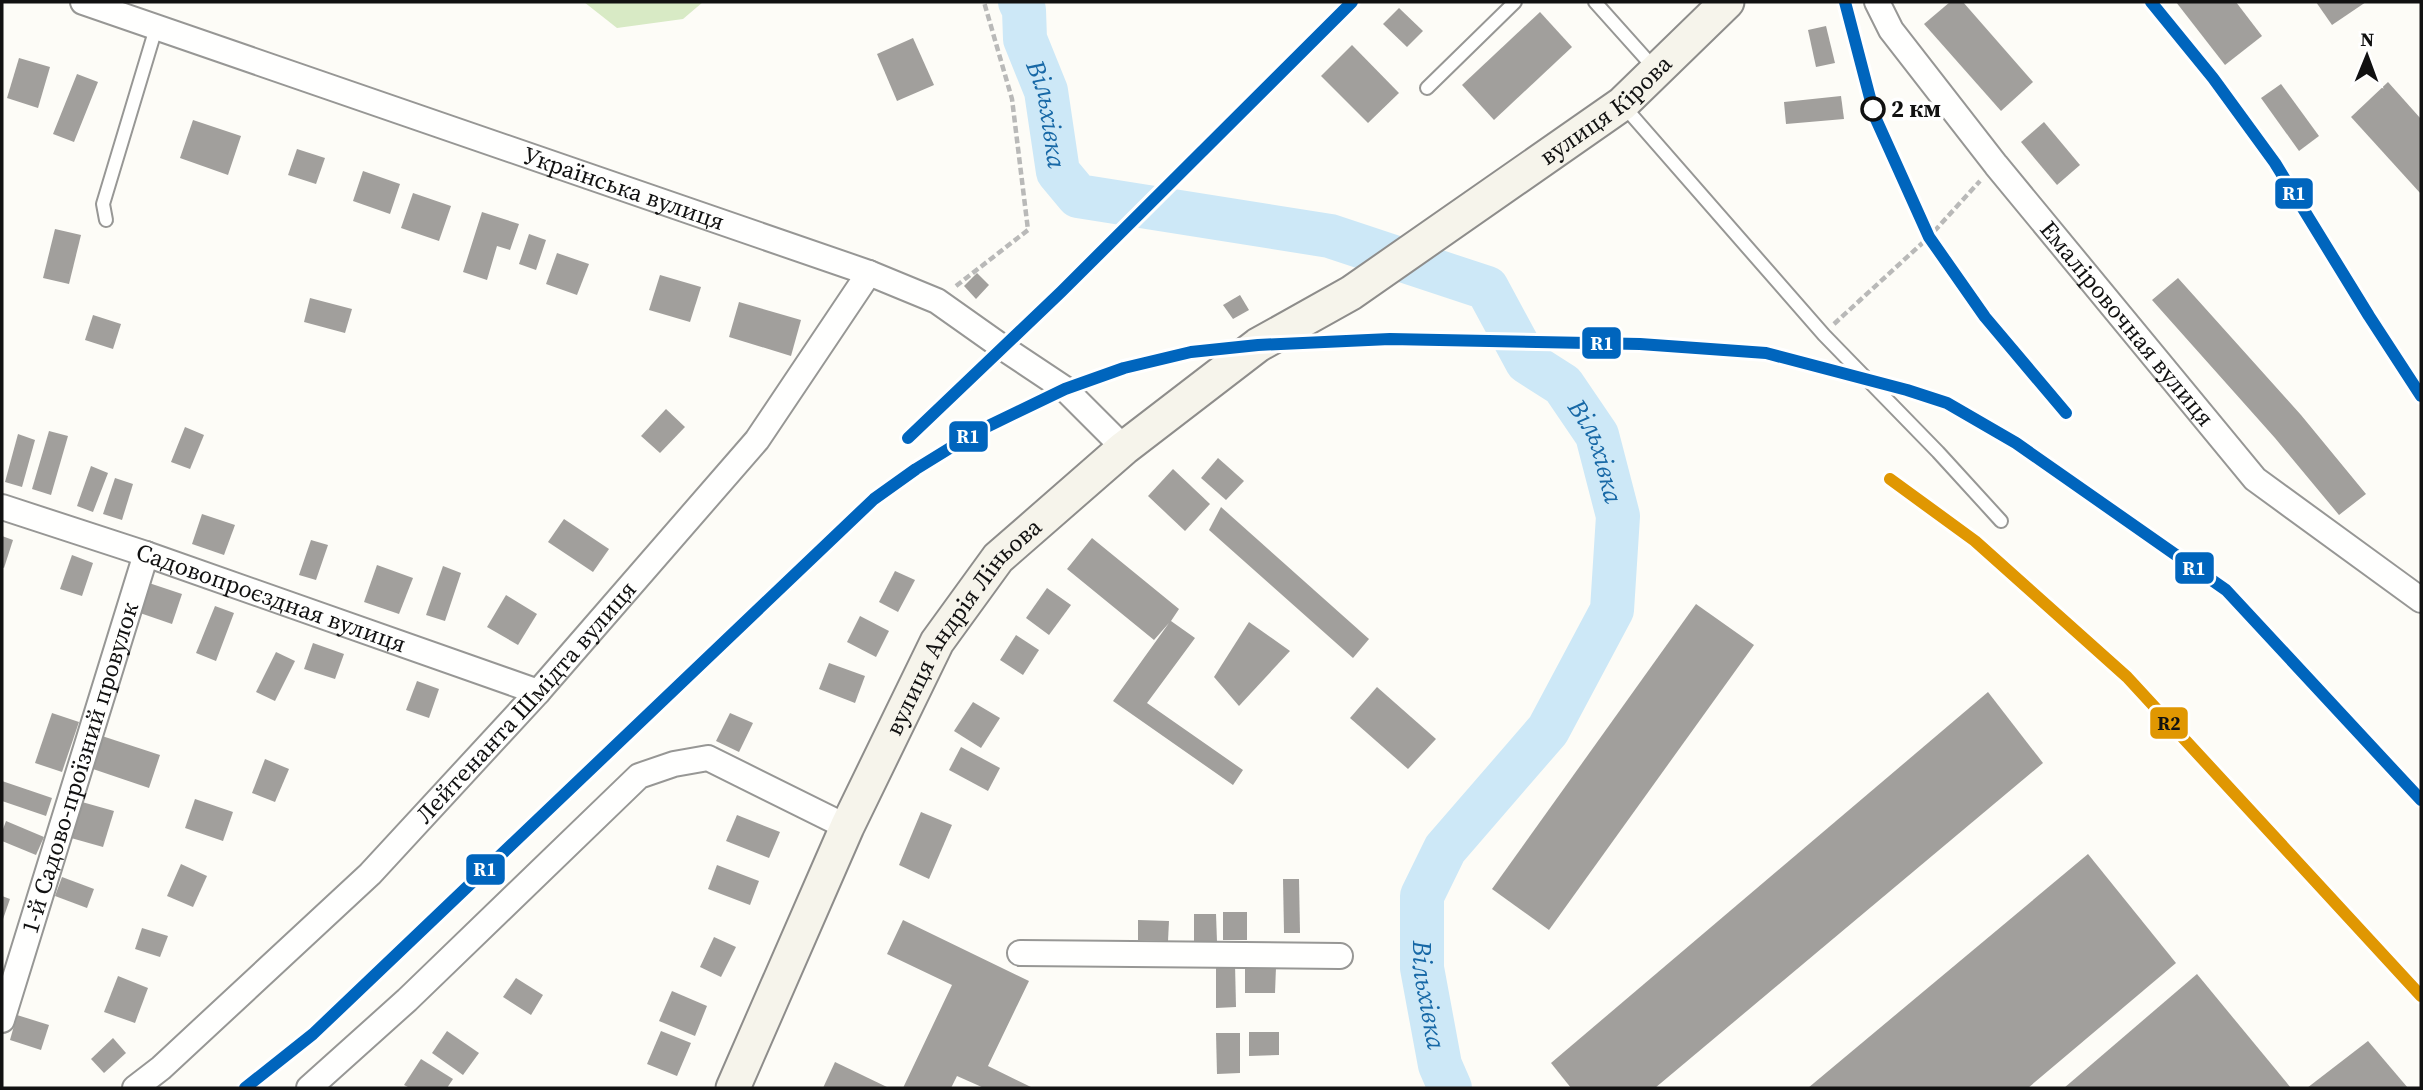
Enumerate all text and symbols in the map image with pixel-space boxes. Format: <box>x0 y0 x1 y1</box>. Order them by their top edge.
north arrow <box>2332 21 2402 91</box>
text: N <box>2360 26 2375 52</box>
street label: вулиця Кірова <box>1533 47 1679 173</box>
water label: Вільхівка <box>1017 54 1075 171</box>
place label: 2 км <box>1891 92 1941 125</box>
marker: 2 км <box>1861 97 1885 121</box>
street label: Українська вулиця <box>519 138 729 238</box>
line badge: R1 <box>2274 177 2314 210</box>
text: R1 <box>2282 180 2306 206</box>
street label: Емаліровочная вулиця <box>2033 214 2222 433</box>
line badge: R1 <box>1581 326 1622 360</box>
text: R1 <box>1590 330 1614 356</box>
water label: Вільхівка <box>1559 391 1632 508</box>
line badge: R1 <box>948 420 989 453</box>
text: R1 <box>956 423 980 449</box>
street label: вулиця Андрія Ліньова <box>877 510 1049 741</box>
street label: Садовопроєздная вулиця <box>132 535 410 660</box>
line badge: R1 <box>2174 551 2215 585</box>
text: R1 <box>2182 555 2206 581</box>
street label: Лейтенанта Шмідта вулиця <box>408 573 643 830</box>
street label: 1-й Садово-проїзний провулок <box>13 598 146 937</box>
line badge: R2 <box>2149 706 2189 740</box>
text: R2 <box>2157 710 2181 736</box>
line badge: R1 <box>465 853 506 886</box>
text: R1 <box>473 856 497 882</box>
water label: Вільхівка <box>1403 940 1455 1053</box>

